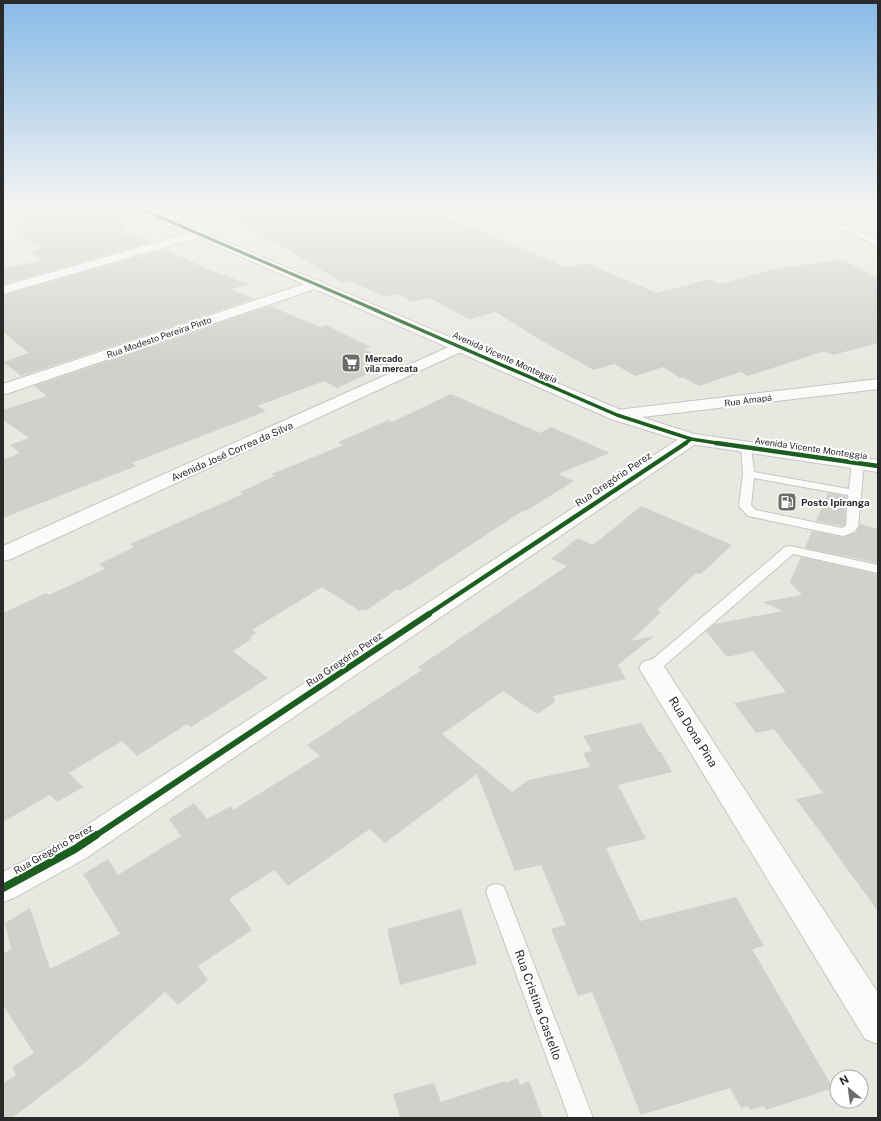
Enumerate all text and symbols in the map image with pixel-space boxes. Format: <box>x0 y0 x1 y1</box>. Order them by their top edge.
street label: Rua Modesto Pereira Pinto <box>105 314 213 360</box>
street label: Avenida Vicente Monteggia <box>451 329 559 385</box>
supermarket icon: Mercado vila mercata <box>340 352 362 374</box>
place label: Mercado vila mercata <box>365 353 418 374</box>
street label: Rua Amapá <box>724 392 772 408</box>
street label: Avenida José Correa da Silva <box>169 419 295 483</box>
street label: Avenida Vicente Monteggia <box>754 435 868 461</box>
street label: Rua Gregório Perez <box>573 449 654 509</box>
fuel station icon: Posto Ipiranga <box>776 491 798 513</box>
place label: Posto Ipiranga <box>801 496 870 508</box>
street label: Rua Gregório Perez <box>304 629 385 689</box>
street label: Rua Dona Pina <box>666 694 720 770</box>
street label: Rua Gregório Perez <box>11 821 95 877</box>
street label: Rua Cristina Castello <box>512 948 565 1062</box>
north arrow <box>829 1069 869 1109</box>
text: N <box>837 1073 851 1088</box>

